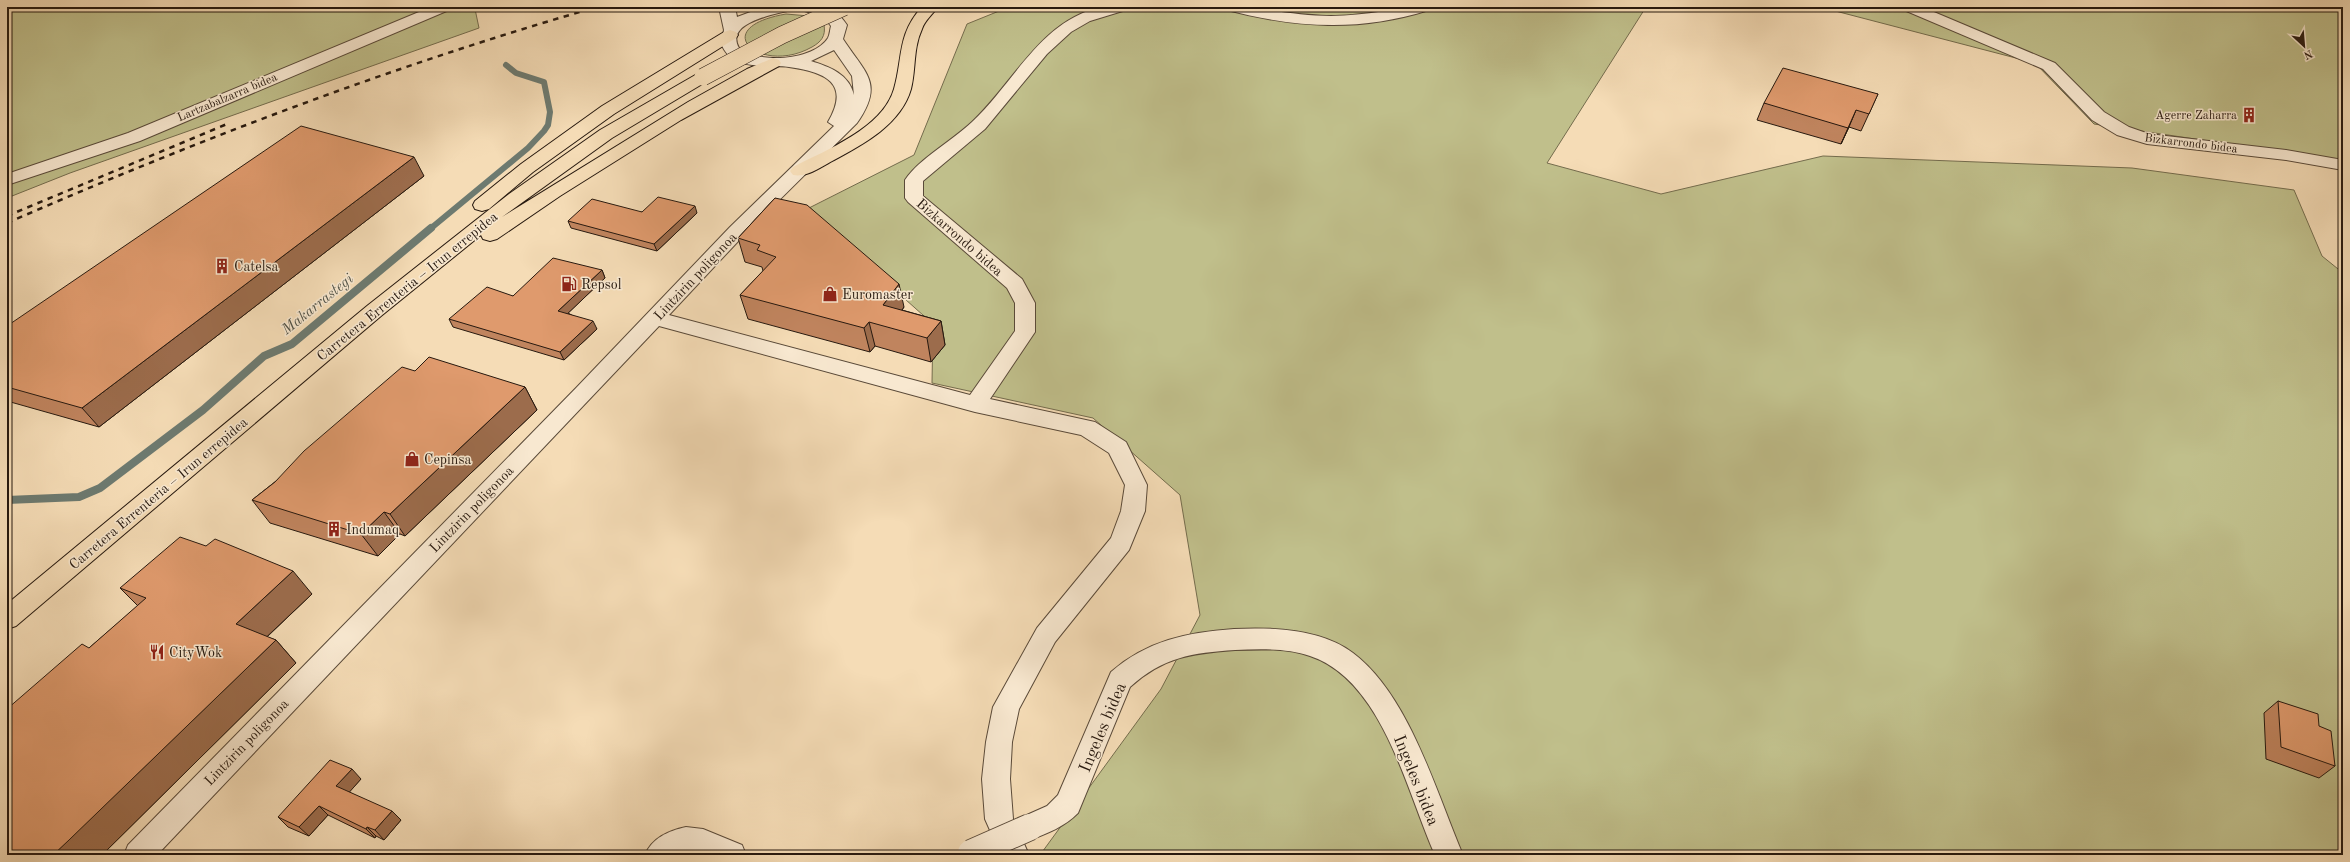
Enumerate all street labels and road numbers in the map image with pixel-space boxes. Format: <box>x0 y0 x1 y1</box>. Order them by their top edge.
street label: Lartzabalzarra bidea <box>176 71 279 124</box>
street label: Bizkarrondo bidea <box>2144 132 2238 156</box>
street label: Bizkarrondo bidea <box>913 197 1005 279</box>
street label: Carretera Errenteria – Irun errepidea <box>315 210 501 364</box>
street label: Lintzirin poligonoa <box>652 230 740 323</box>
street label: Carretera Errenteria – Irun errepidea <box>67 415 250 572</box>
street label: Lintzirin poligonoa <box>427 464 516 556</box>
street label: Ingeles bidea <box>1077 680 1130 775</box>
street label: Lintzirin poligonoa <box>202 697 291 789</box>
street label: Ingeles bidea <box>1390 733 1442 829</box>

